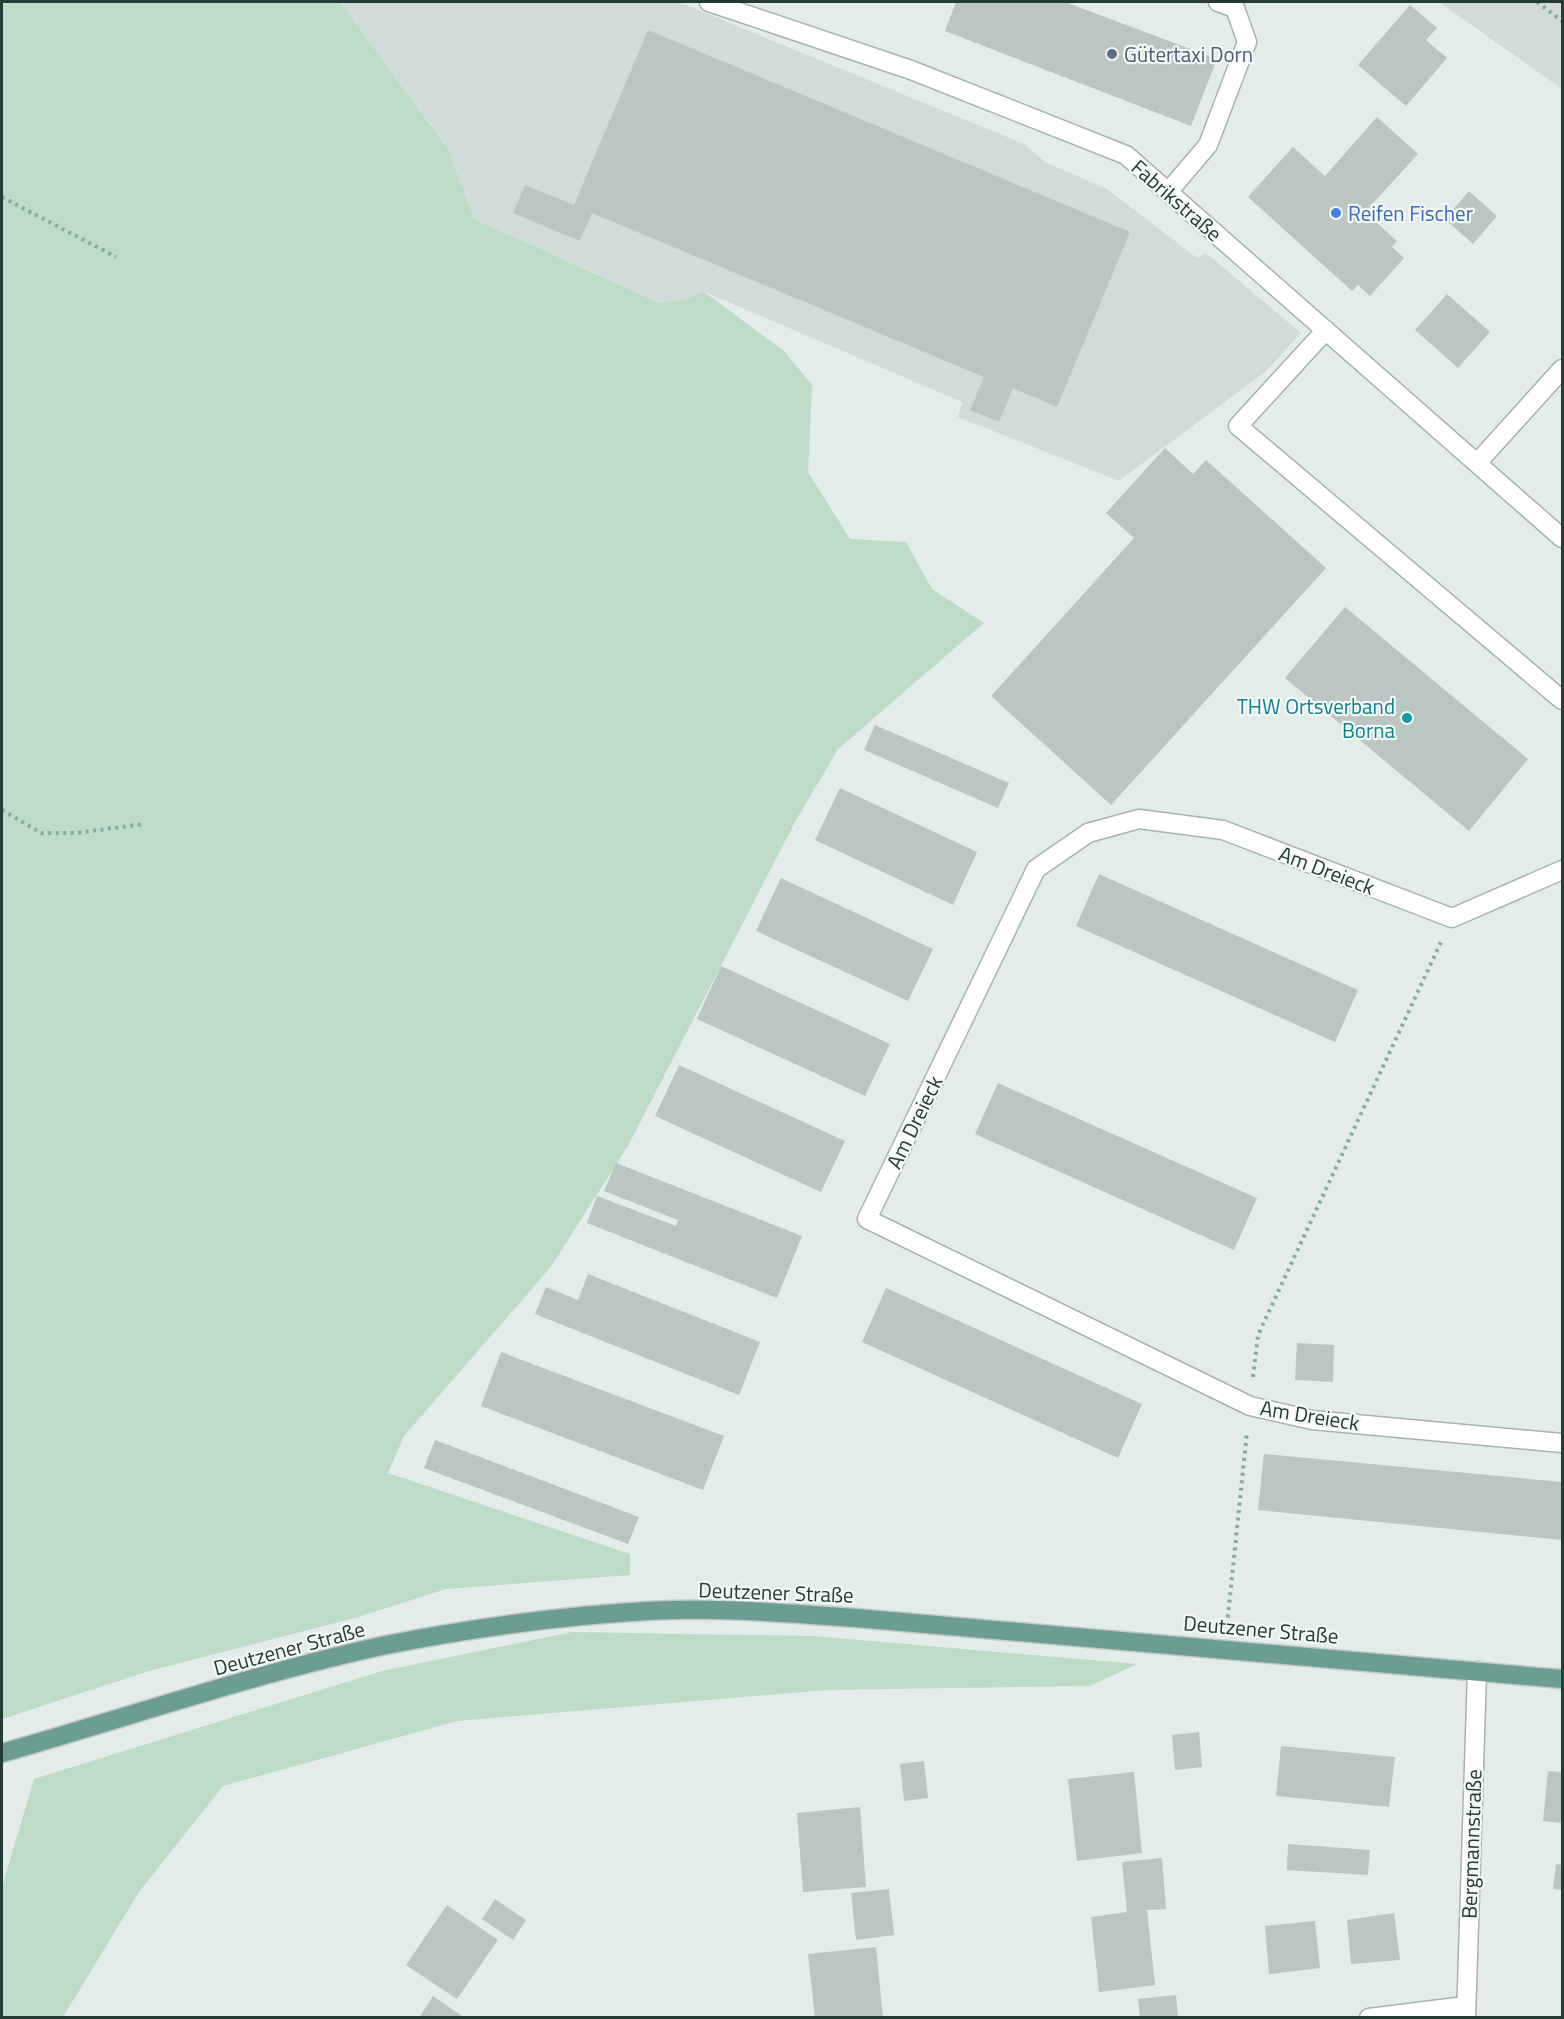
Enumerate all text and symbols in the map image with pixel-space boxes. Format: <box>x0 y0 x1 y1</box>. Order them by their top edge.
place label: Gütertaxi Dorn <box>1124 38 1253 70</box>
marker: Gütertaxi Dorn <box>1105 47 1119 61</box>
street label: Fabrikstraße <box>1124 151 1230 249</box>
place label: Reifen Fischer <box>1348 197 1473 229</box>
marker: Reifen Fischer <box>1329 206 1343 220</box>
place label: THW Ortsverband Borna <box>1237 690 1395 746</box>
marker: THW Ortsverband Borna <box>1400 711 1414 725</box>
street label: Am Dreieck <box>1274 837 1380 903</box>
street label: Am Dreieck <box>878 1070 950 1174</box>
street label: Am Dreieck <box>1258 1391 1362 1439</box>
street label: Deutzener Straße <box>698 1573 854 1611</box>
street label: Deutzener Straße <box>1182 1606 1340 1652</box>
street label: Deutzener Straße <box>210 1612 368 1684</box>
street label: Bergmannstraße <box>1452 1769 1490 1919</box>

